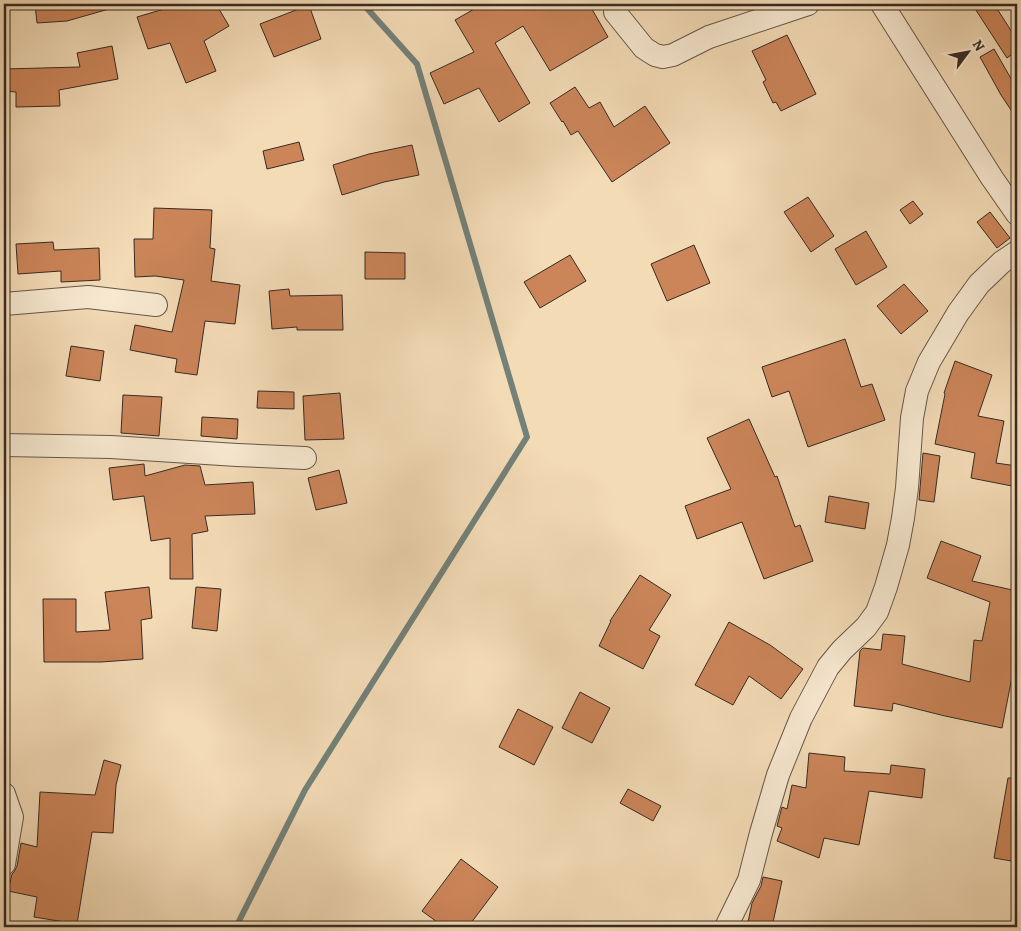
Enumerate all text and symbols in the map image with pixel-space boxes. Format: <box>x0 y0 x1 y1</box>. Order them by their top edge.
north arrow <box>944 28 994 78</box>
text: N <box>968 36 989 55</box>

